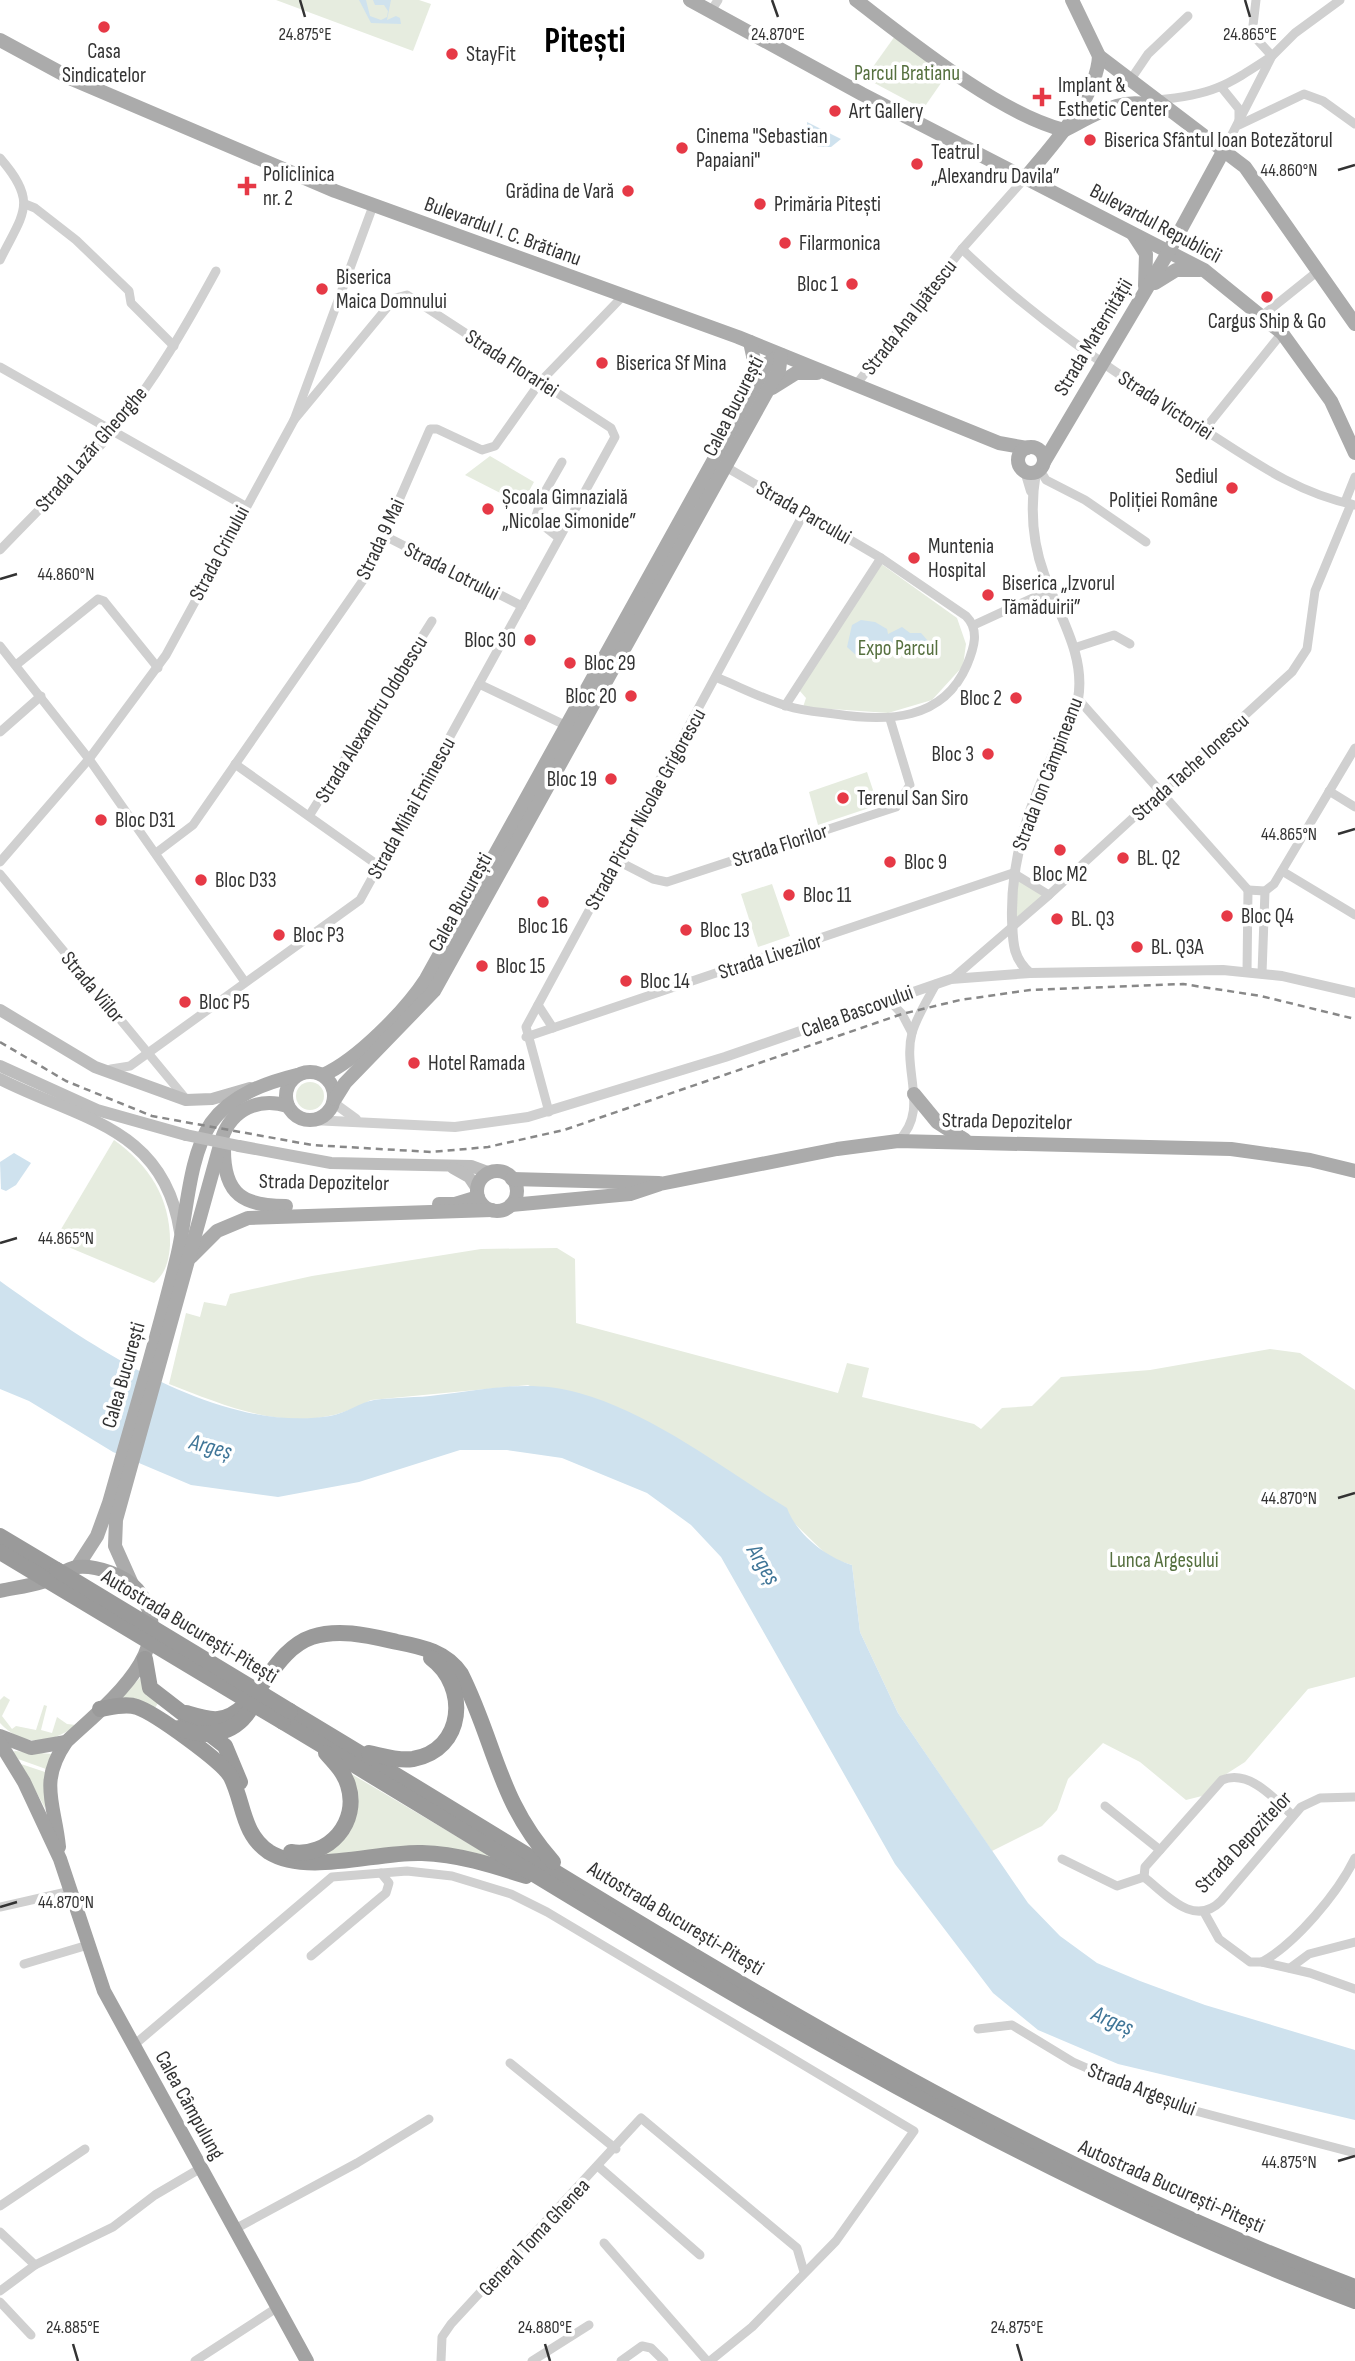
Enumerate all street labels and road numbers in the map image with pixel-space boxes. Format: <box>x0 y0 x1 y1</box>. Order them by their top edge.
street label: Bulevardul Republicii <box>1086 178 1226 269</box>
street label: Bulevardul I. C. Brătianu <box>421 192 585 271</box>
street label: Strada Ana Ipătescu <box>857 255 962 380</box>
street label: Strada Maternității <box>1049 274 1138 400</box>
street label: Strada Florariei <box>460 324 563 403</box>
street label: Calea București <box>698 352 769 460</box>
street label: Strada Victoriei <box>1114 365 1218 445</box>
street label: Strada Lazăr Gheorghe <box>30 381 153 517</box>
street label: Strada Parcului <box>752 475 856 550</box>
street label: Strada 9 Mai <box>351 495 410 584</box>
street label: Strada Crinului <box>184 502 255 605</box>
street label: Strada Lotrului <box>400 537 504 606</box>
street label: Strada Alexandru Odobescu <box>310 631 433 807</box>
street label: Strada Ion Câmpineanu <box>1007 694 1088 854</box>
street label: Strada Pictor Nicolae Grigorescu <box>580 704 711 914</box>
street label: Strada Tache Ionescu <box>1127 708 1254 826</box>
street label: Strada Mihai Eminescu <box>362 733 461 883</box>
street label: Strada Florilor <box>729 818 831 873</box>
street label: Calea București <box>423 849 498 956</box>
street label: Strada Livezilor <box>715 928 825 985</box>
street label: Strada Viilor <box>56 947 130 1028</box>
street label: Calea Bascovului <box>798 980 916 1043</box>
street label: Strada Depozitelor <box>942 1108 1072 1135</box>
street label: Strada Depozitelor <box>259 1169 389 1196</box>
street label: Calea București <box>96 1319 151 1431</box>
street label: Autostrada București-Pitești <box>96 1563 282 1689</box>
street label: Strada Depozitelor <box>1190 1786 1297 1898</box>
street label: Autostrada București-Pitești <box>582 1855 768 1981</box>
street label: Calea Câmpulung <box>149 2046 230 2164</box>
street label: Strada Argeșului <box>1084 2057 1199 2122</box>
street label: Autostrada București-Pitești <box>1074 2134 1269 2239</box>
street label: General Toma Ghenea <box>474 2173 595 2301</box>

